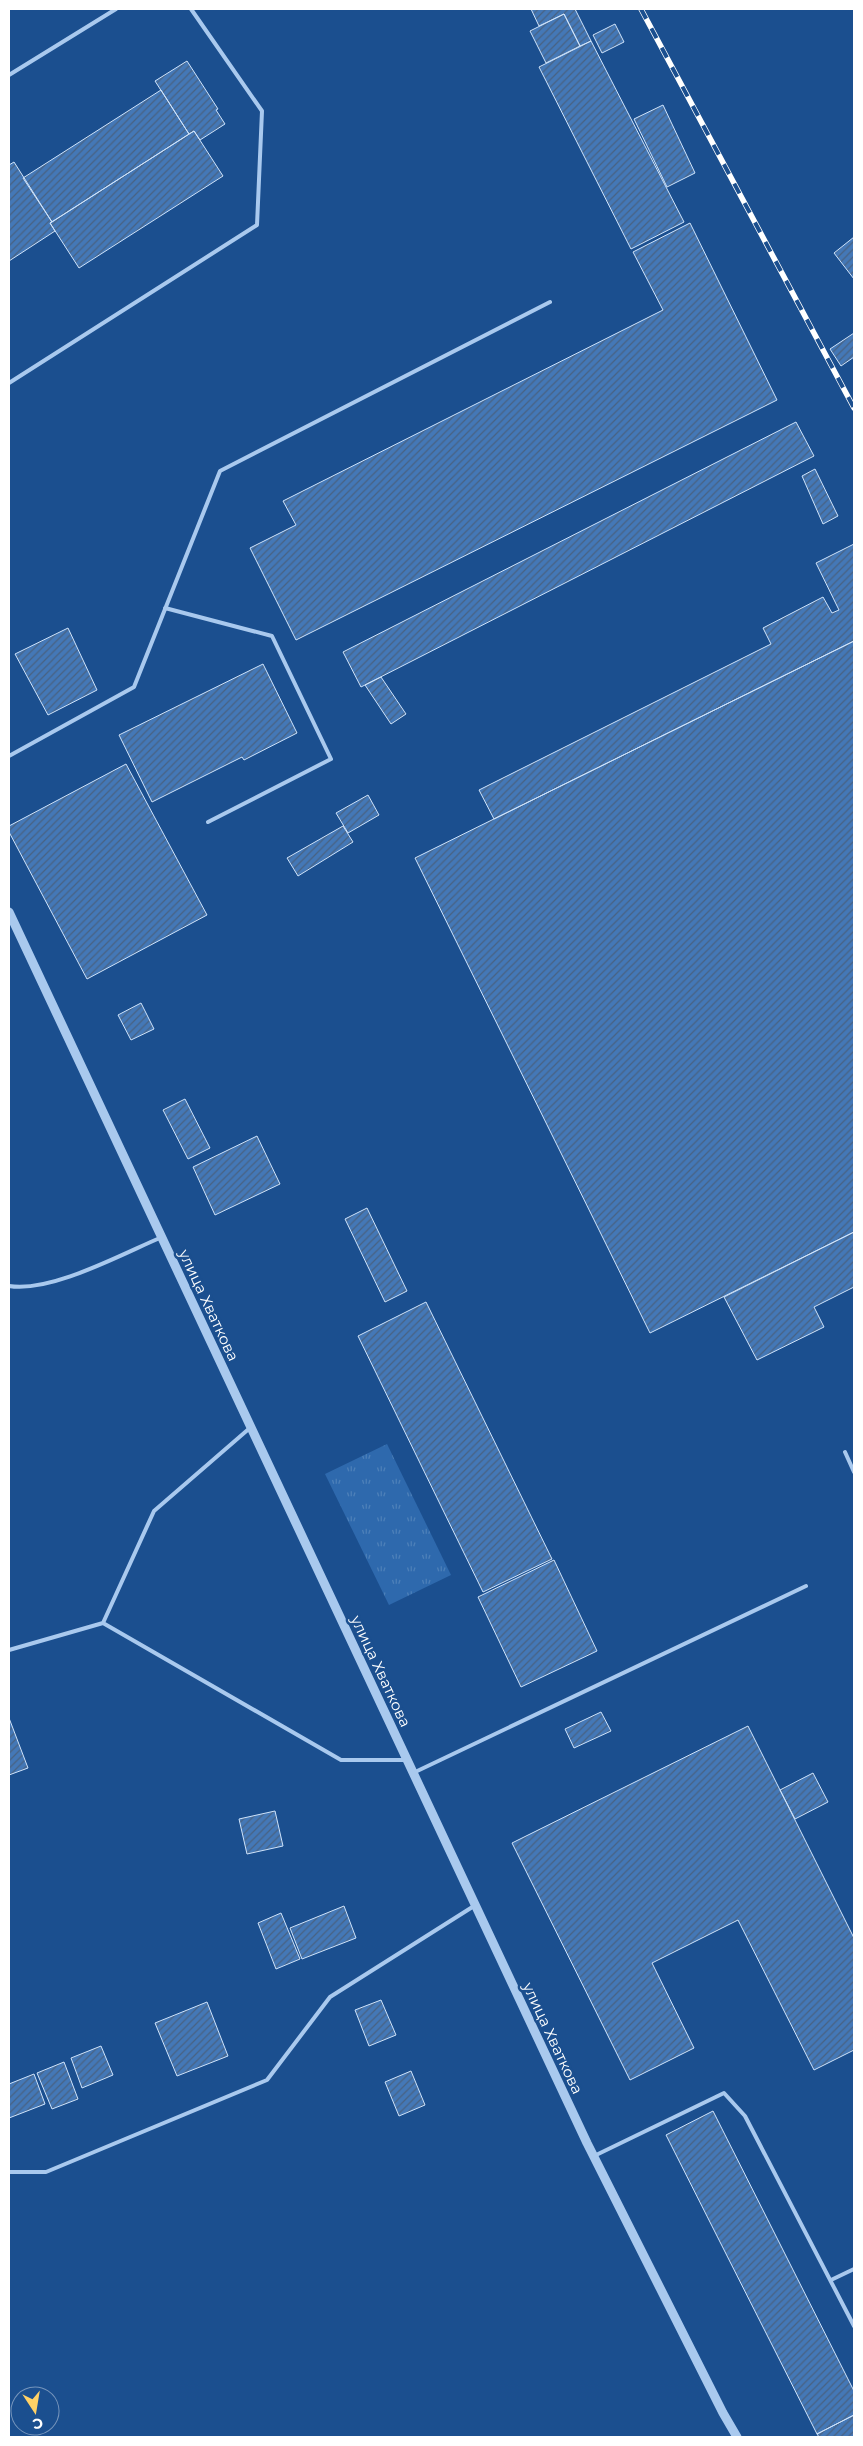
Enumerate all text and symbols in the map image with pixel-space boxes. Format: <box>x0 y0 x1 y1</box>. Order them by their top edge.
street label: улица Хваткова <box>174 1245 243 1364</box>
street label: улица Хваткова <box>346 1611 415 1730</box>
street label: улица Хваткова <box>518 1978 587 2097</box>
north arrow <box>10 2386 60 2436</box>
text: С <box>31 2414 45 2434</box>

